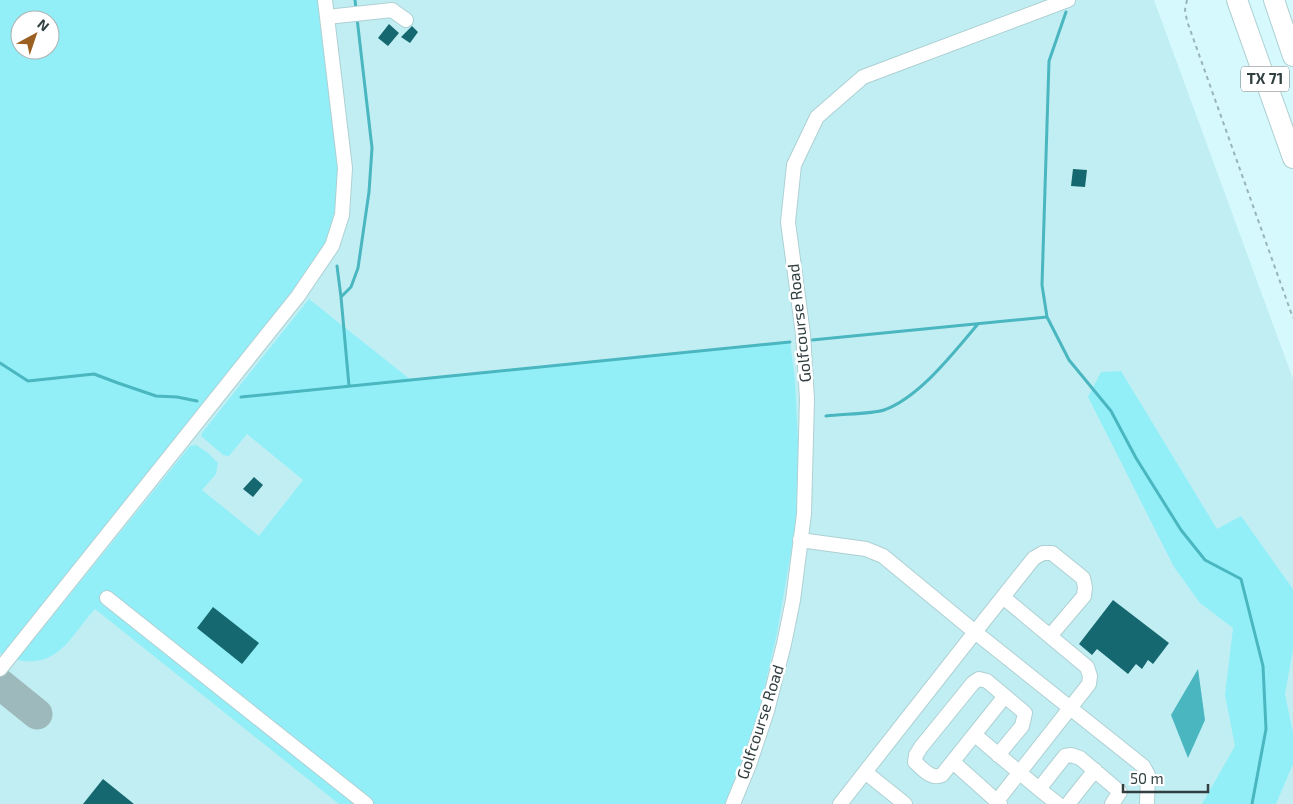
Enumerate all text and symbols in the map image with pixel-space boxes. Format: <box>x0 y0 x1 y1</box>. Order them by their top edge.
north arrow <box>10 10 60 60</box>
text: N <box>34 15 53 34</box>
road number: TX 71 <box>1241 66 1289 92</box>
street label: Golfcourse Road <box>783 263 814 383</box>
street label: Golfcourse Road <box>732 662 787 781</box>
scale bar <box>1123 762 1208 794</box>
text: 50 m <box>1130 769 1164 787</box>

